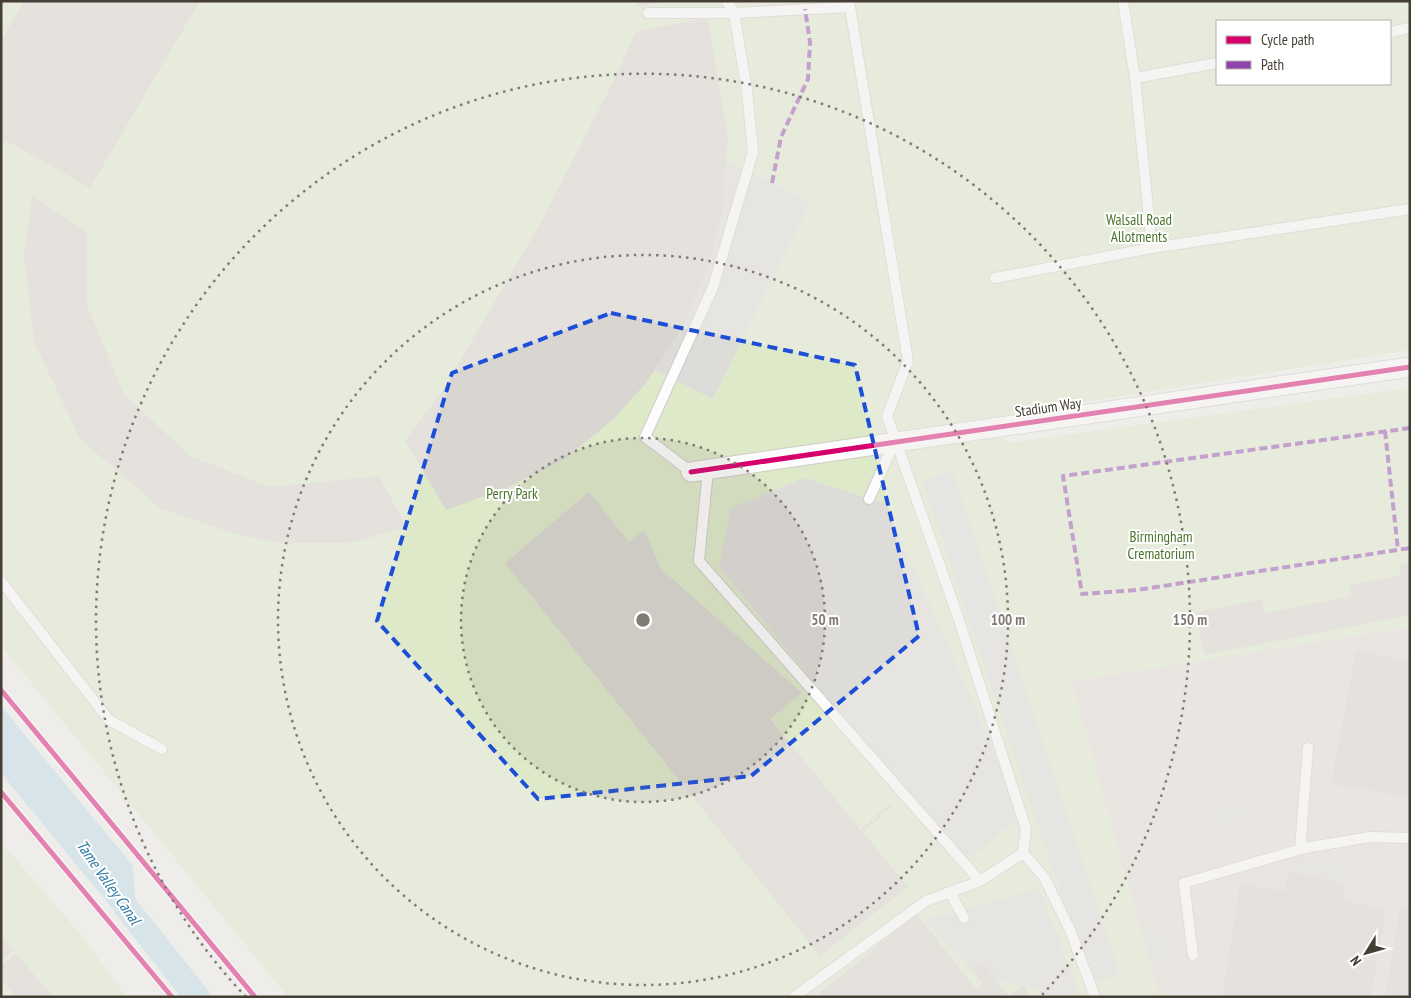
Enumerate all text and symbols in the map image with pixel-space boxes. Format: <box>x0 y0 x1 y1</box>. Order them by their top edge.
legend <box>1216 20 1391 85</box>
text: Cycle path <box>1261 30 1314 49</box>
text: Path <box>1261 55 1284 74</box>
park label: Walsall Road Allotments <box>1106 210 1172 246</box>
street label: Stadium Way <box>1014 393 1083 421</box>
park label: Perry Park <box>486 484 538 503</box>
park label: Birmingham Crematorium <box>1128 527 1194 563</box>
text: 50 m <box>811 610 839 629</box>
text: 100 m <box>991 610 1025 629</box>
text: 150 m <box>1173 610 1207 629</box>
centre of rings <box>634 611 652 629</box>
water label: Tame Valley Canal <box>72 836 146 929</box>
north arrow <box>1341 928 1391 978</box>
text: N <box>1346 952 1365 969</box>

